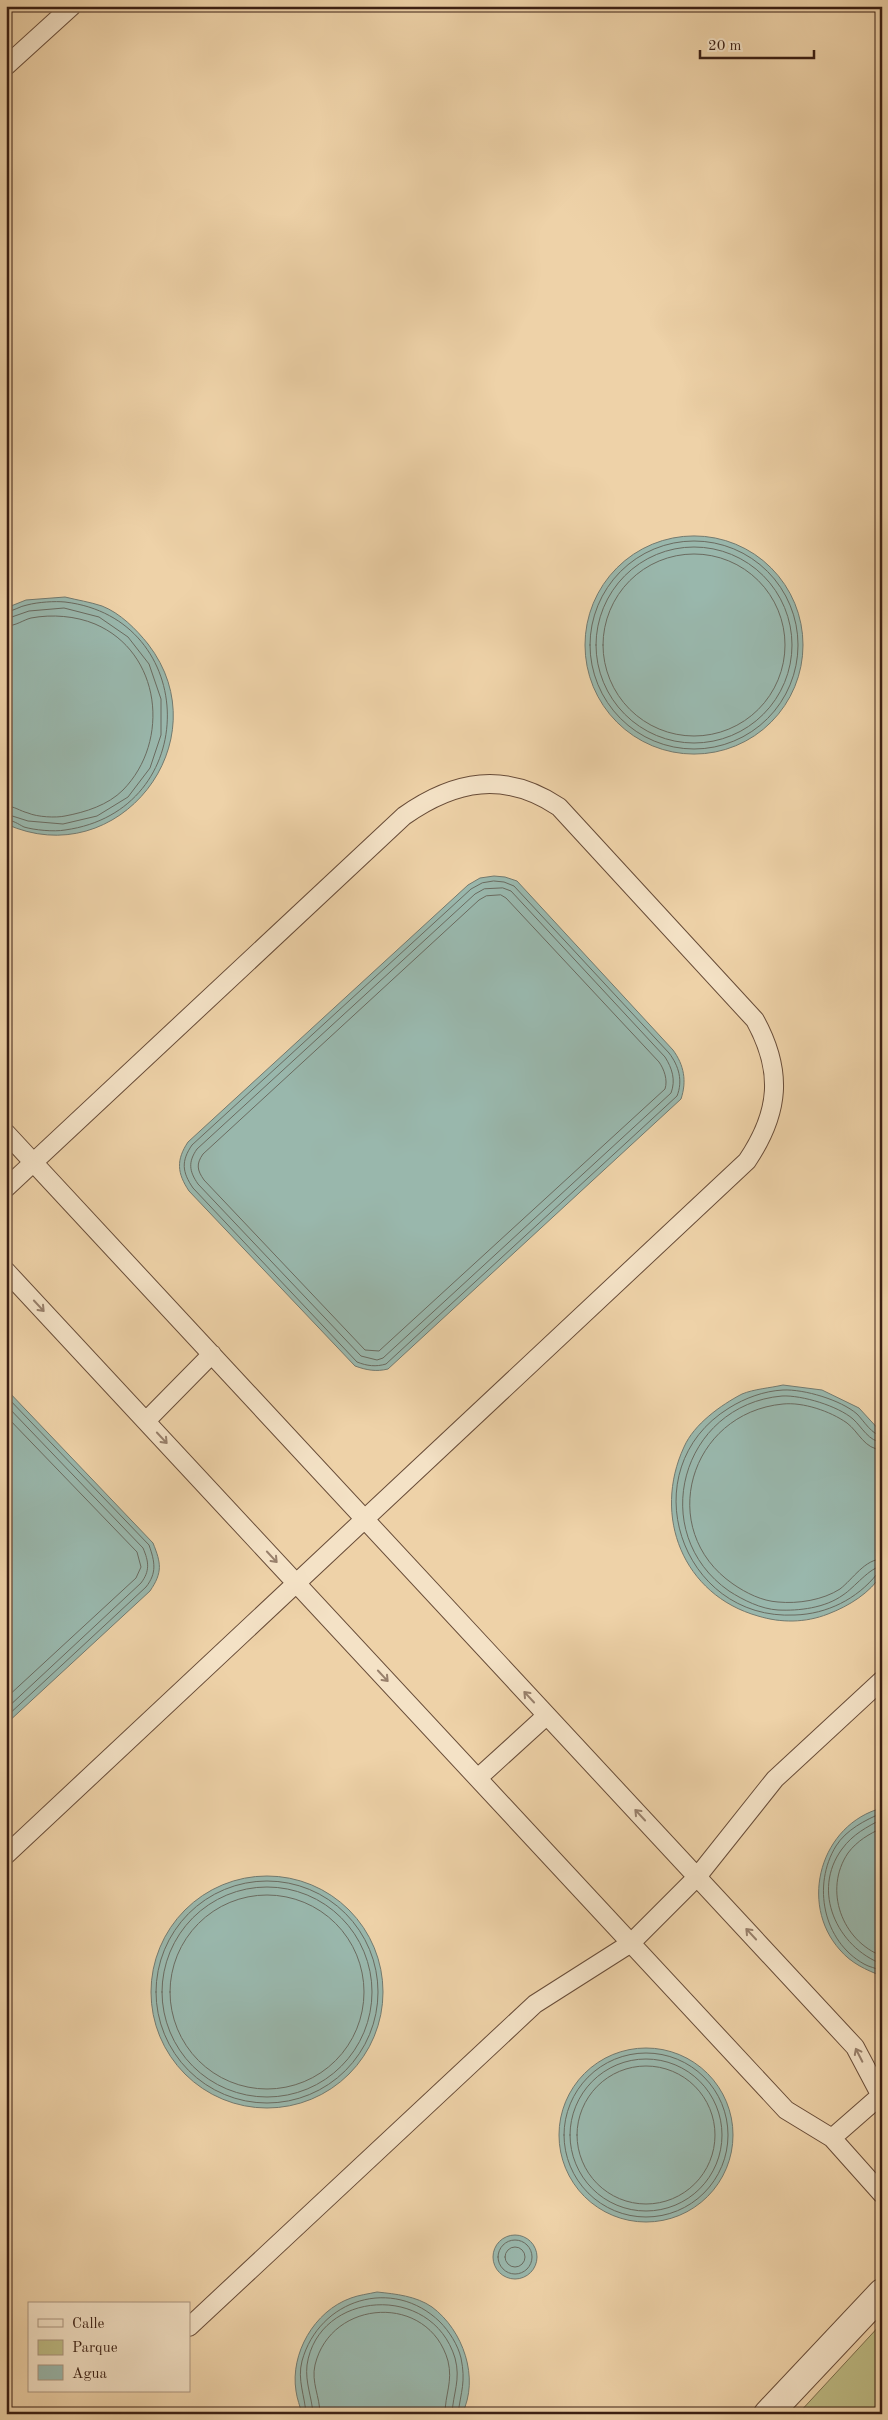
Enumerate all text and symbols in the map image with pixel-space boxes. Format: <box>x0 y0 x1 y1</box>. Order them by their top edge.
scale bar <box>700 28 814 60</box>
text: 20 m <box>708 39 742 54</box>
one-way arrow <box>33 1300 45 1313</box>
one-way arrow <box>156 1432 168 1445</box>
one-way arrow <box>267 1551 278 1564</box>
one-way arrow <box>377 1670 389 1683</box>
one-way arrow <box>523 1690 535 1703</box>
one-way arrow <box>634 1809 646 1822</box>
one-way arrow <box>745 1928 756 1941</box>
one-way arrow <box>854 2048 863 2063</box>
legend <box>28 2302 190 2392</box>
text: Calle <box>72 2317 105 2332</box>
text: Parque <box>72 2341 118 2356</box>
text: Agua <box>72 2367 108 2382</box>

